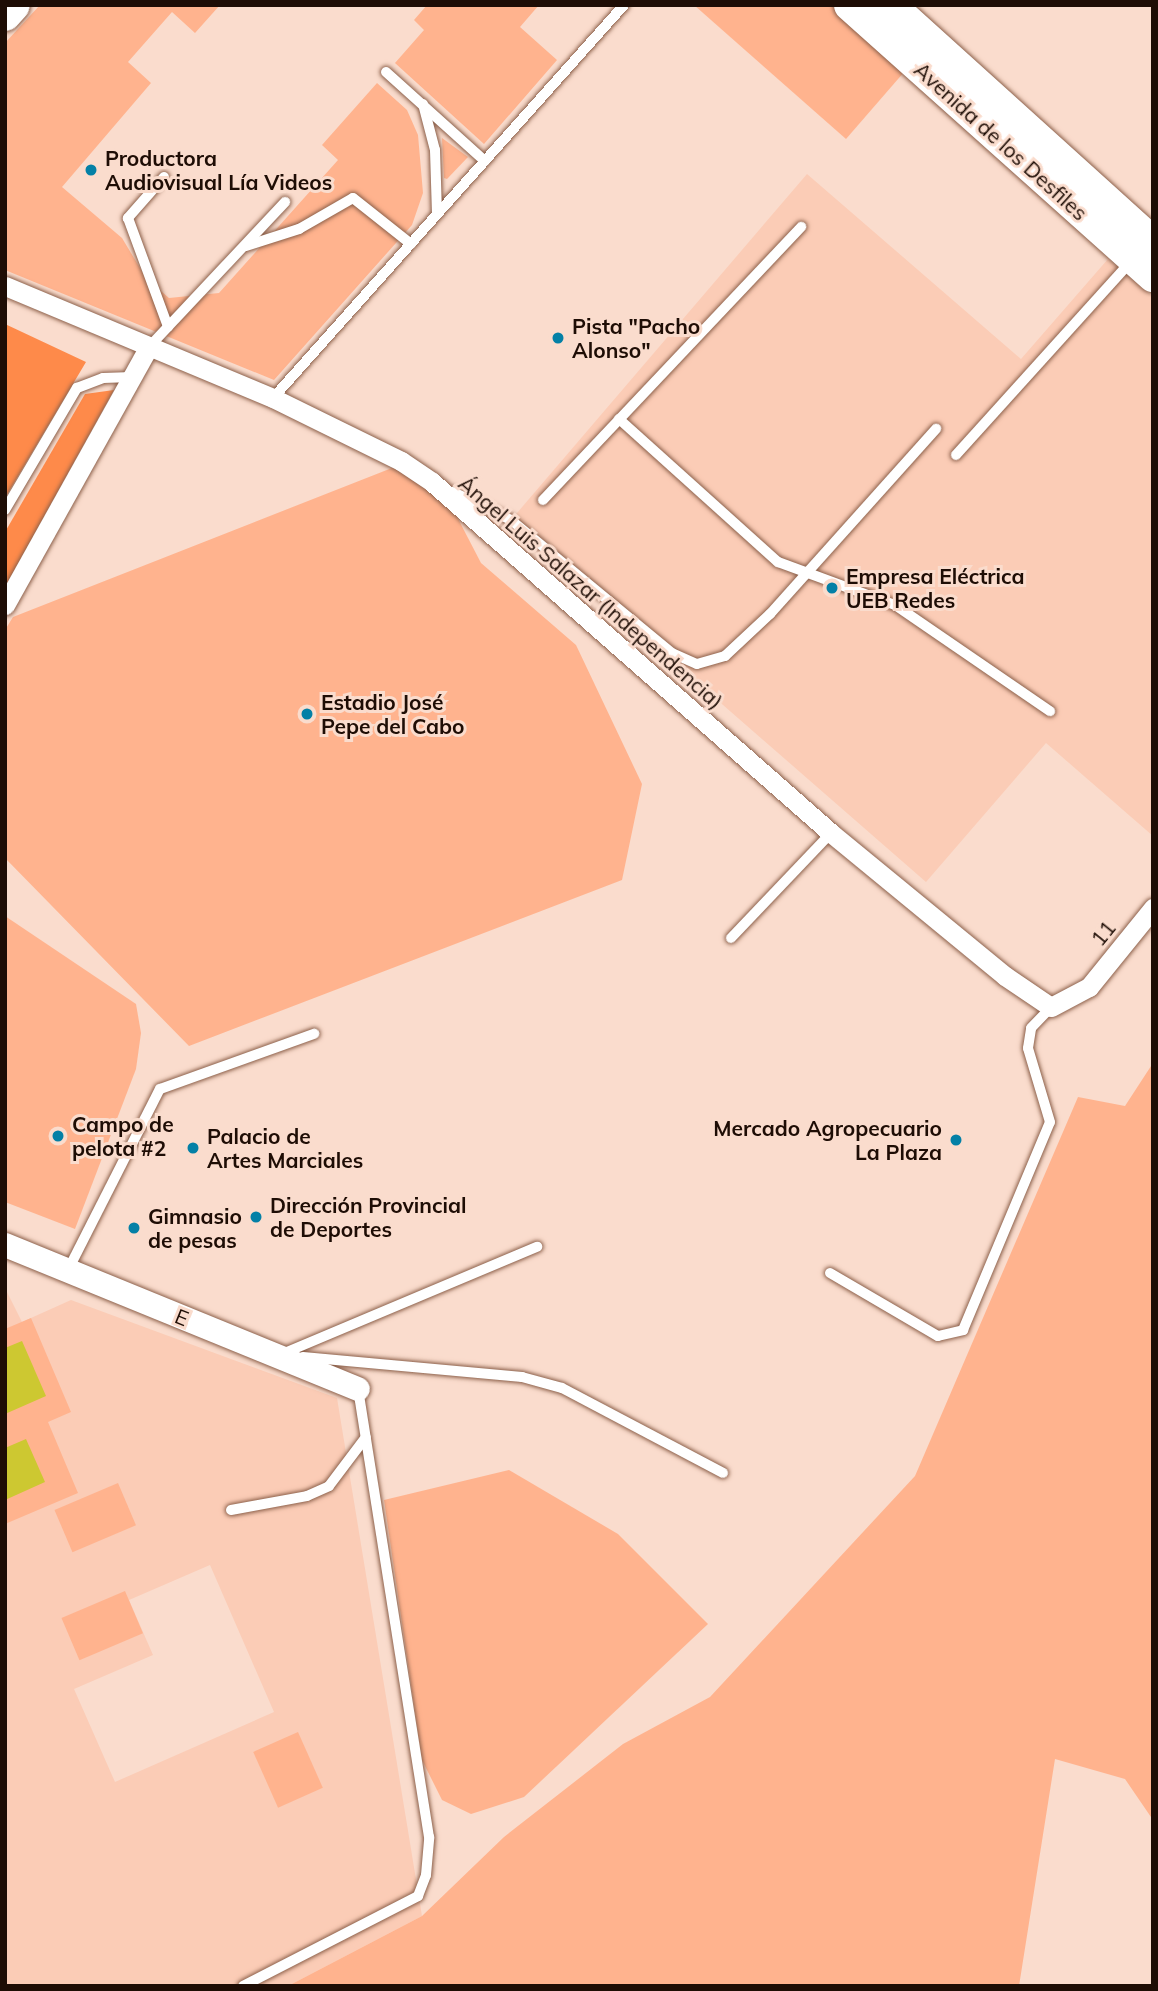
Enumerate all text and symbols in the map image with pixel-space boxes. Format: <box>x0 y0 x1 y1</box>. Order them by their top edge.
street label: Avenida de los Desfiles <box>909 57 1093 225</box>
place label: Productora Audiovisual Lía Videos <box>105 145 332 195</box>
marker: Productora Audiovisual Lía Videos <box>83 162 99 178</box>
place label: Pista "Pacho Alonso" <box>572 313 700 363</box>
marker: Pista "Pacho Alonso" <box>550 330 566 346</box>
street label: Ángel Luis Salazar (Independencia) <box>454 470 728 714</box>
place label: Empresa Eléctrica UEB Redes <box>846 563 1025 613</box>
marker: Empresa Eléctrica UEB Redes <box>824 580 840 596</box>
place label: Estadio José Pepe del Cabo <box>321 689 464 739</box>
marker: Estadio José Pepe del Cabo <box>299 706 315 722</box>
street label: 11 <box>1085 915 1121 951</box>
place label: Campo de pelota #2 <box>72 1111 174 1161</box>
place label: Mercado Agropecuario La Plaza <box>713 1115 942 1165</box>
place label: Palacio de Artes Marciales <box>207 1123 363 1173</box>
marker: Campo de pelota #2 <box>50 1128 66 1144</box>
marker: Mercado Agropecuario La Plaza <box>948 1132 964 1148</box>
marker: Palacio de Artes Marciales <box>185 1140 201 1156</box>
place label: Dirección Provincial de Deportes <box>270 1192 467 1242</box>
place label: Gimnasio de pesas <box>148 1203 242 1253</box>
marker: Dirección Provincial de Deportes <box>248 1209 264 1225</box>
marker: Gimnasio de pesas <box>126 1220 142 1236</box>
street label: E <box>172 1303 192 1331</box>

